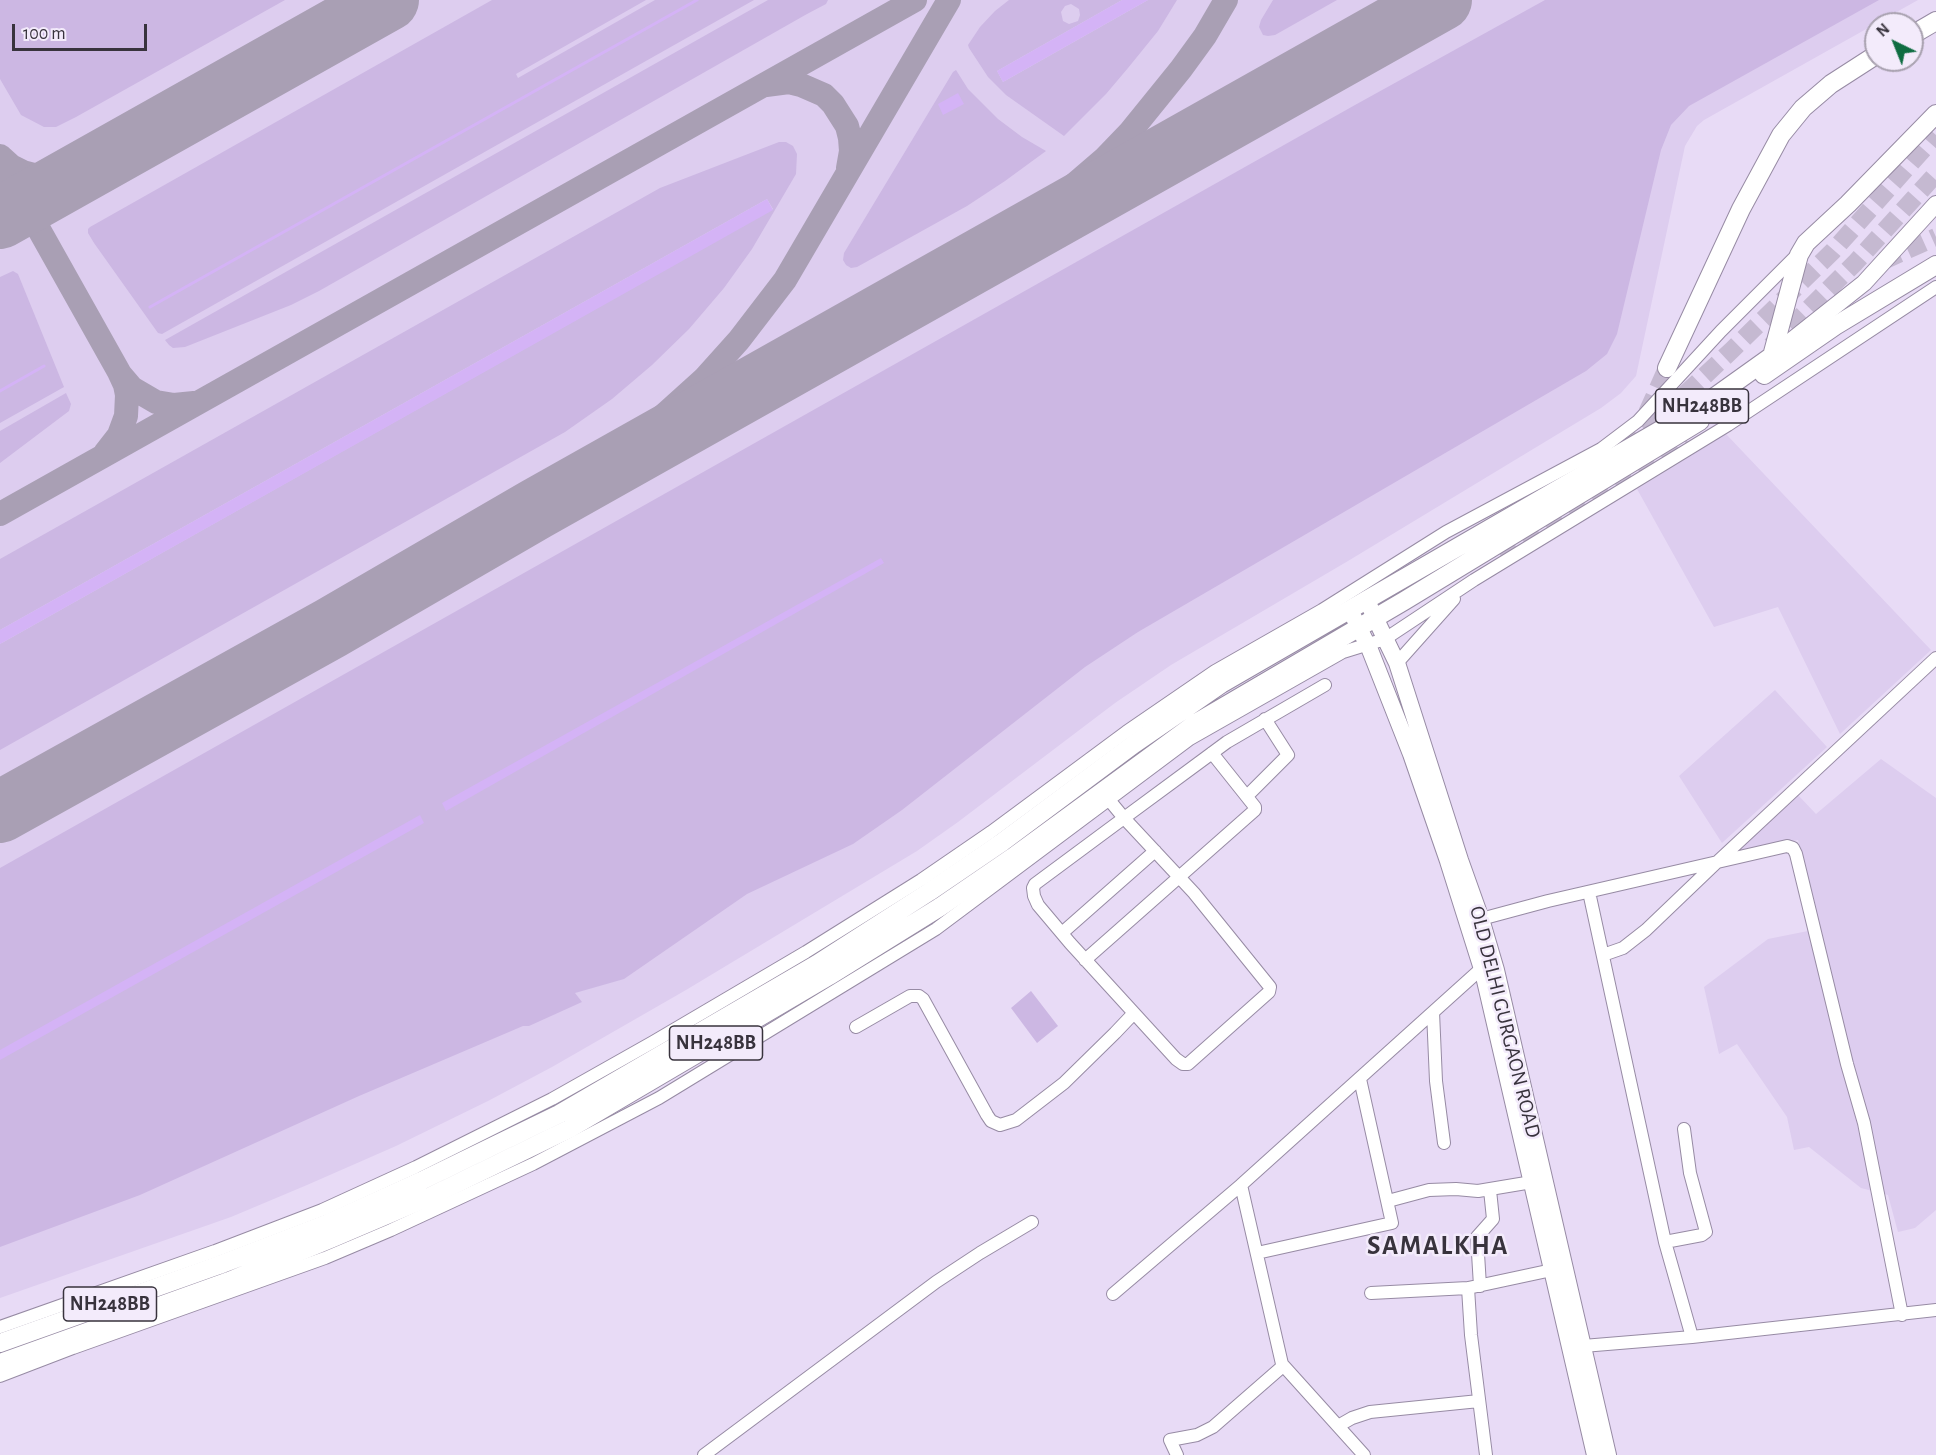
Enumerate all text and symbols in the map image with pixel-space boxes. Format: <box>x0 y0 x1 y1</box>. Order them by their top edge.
scale bar <box>15 12 150 50</box>
north arrow <box>1864 12 1924 72</box>
text: N <box>1874 21 1893 40</box>
text: 100 m <box>23 25 66 43</box>
road number: NH248BB <box>1656 389 1748 423</box>
street label: OLD DELHI GURGAON ROAD <box>1464 904 1546 1140</box>
road number: NH248BB <box>670 1026 762 1060</box>
district label: SAMALKHA <box>1367 1230 1509 1262</box>
road number: NH248BB <box>63 1287 156 1321</box>

